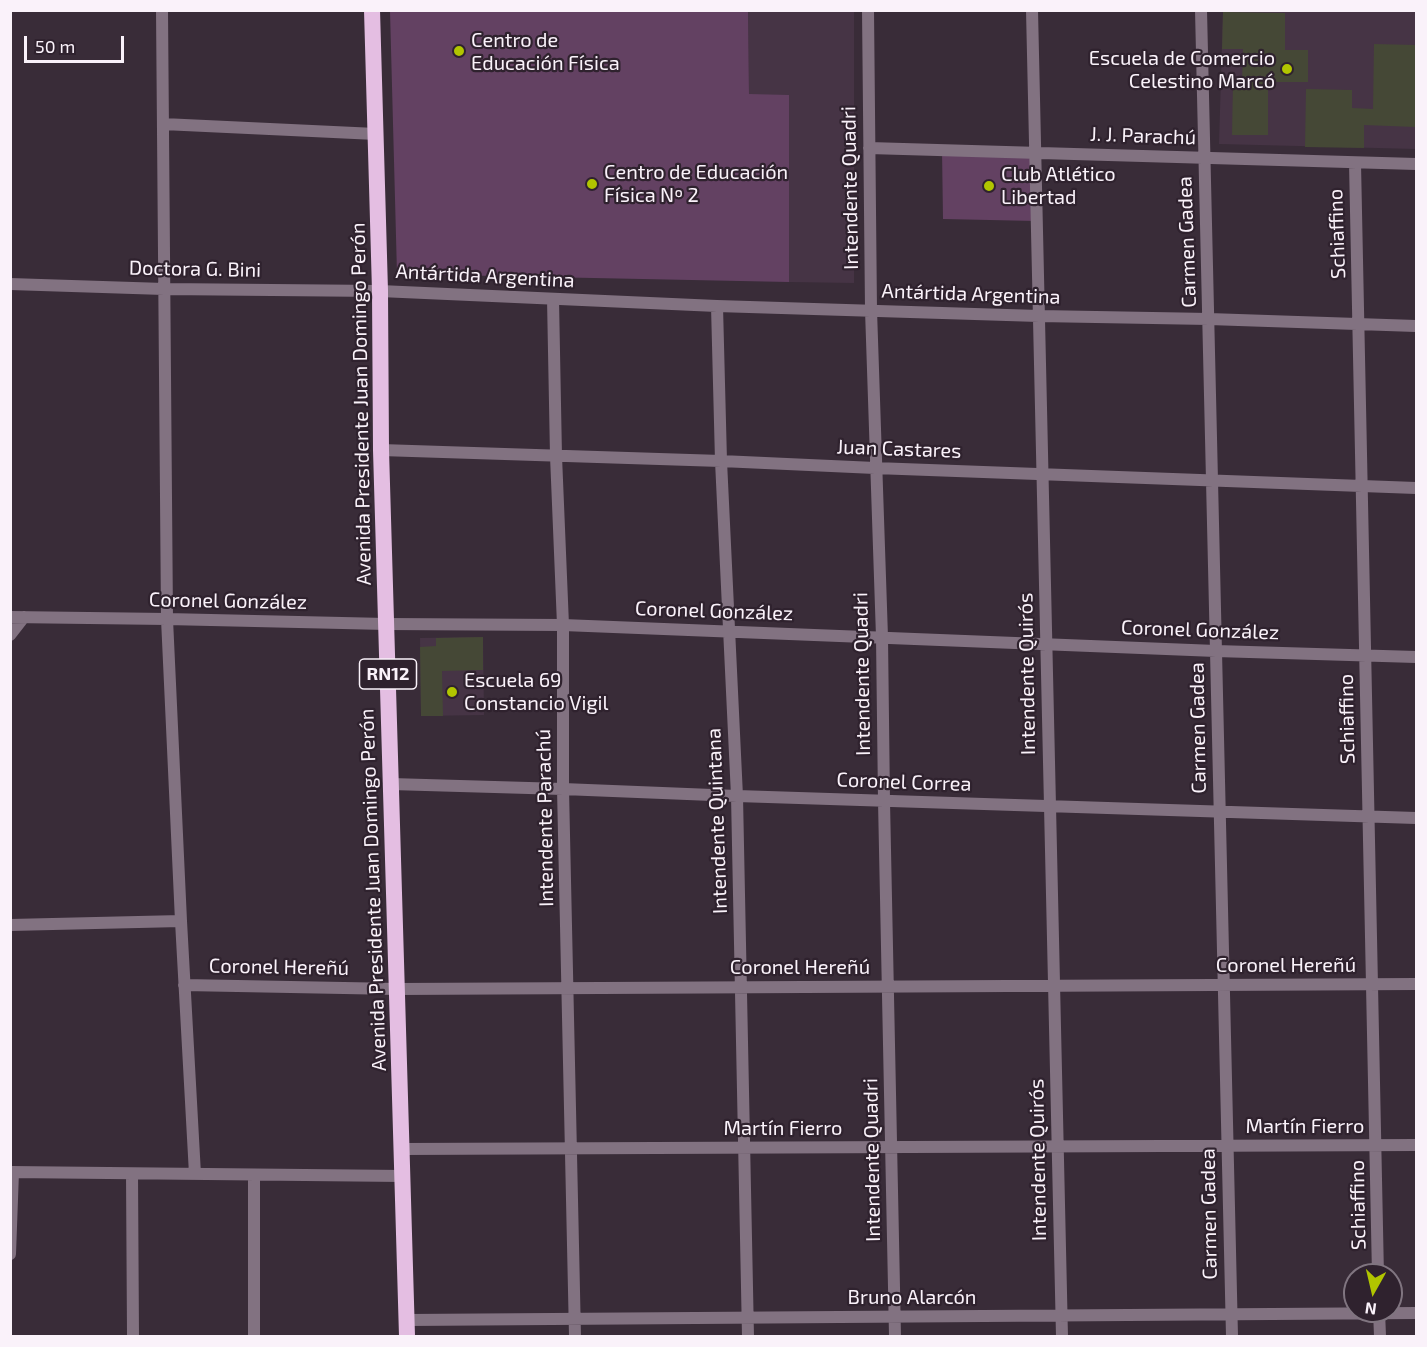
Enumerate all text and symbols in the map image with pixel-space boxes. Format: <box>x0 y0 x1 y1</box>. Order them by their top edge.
scale bar <box>27 24 128 62</box>
place label: Centro de Educación Física <box>471 28 620 75</box>
text: 50 m <box>35 35 75 57</box>
marker: Centro de Educación Física <box>452 44 466 58</box>
place label: Escuela de Comercio Celestino Marcó <box>1089 46 1275 93</box>
marker: Escuela de Comercio Celestino Marcó <box>1280 62 1294 76</box>
street label: Intendente Quadri <box>837 106 863 270</box>
street label: J. J. Parachú <box>1090 122 1196 150</box>
place label: Centro de Educación Física Nº 2 <box>604 160 788 207</box>
place label: Club Atlético Libertad <box>1001 162 1116 209</box>
street label: Carmen Gadea <box>1173 176 1201 308</box>
marker: Centro de Educación Física Nº 2 <box>585 177 599 191</box>
marker: Club Atlético Libertad <box>982 179 996 193</box>
street label: Schiaffino <box>1323 189 1351 279</box>
street label: Avenida Presidente Juan Domingo Perón <box>346 222 376 586</box>
street label: Doctora G. Bini <box>129 256 261 282</box>
street label: Antártida Argentina <box>395 259 575 293</box>
street label: Antártida Argentina <box>881 279 1061 309</box>
street label: Juan Castares <box>836 435 962 463</box>
street label: Coronel González <box>149 588 307 614</box>
street label: Intendente Quadri <box>849 592 875 756</box>
street label: Intendente Quirós <box>1014 593 1040 755</box>
street label: Coronel González <box>635 596 793 626</box>
street label: Coronel González <box>1121 615 1279 645</box>
road number: RN12 <box>360 659 416 689</box>
street label: Carmen Gadea <box>1185 662 1211 794</box>
place label: Escuela 69 Constancio Vigil <box>464 668 609 715</box>
street label: Schiaffino <box>1334 674 1360 764</box>
marker: Escuela 69 Constancio Vigil <box>445 685 459 699</box>
street label: Avenida Presidente Juan Domingo Perón <box>355 708 391 1072</box>
street label: Intendente Quintana <box>702 728 732 914</box>
street label: Intendente Parachú <box>531 729 559 907</box>
street label: Coronel Correa <box>836 768 972 796</box>
street label: Coronel Hereñú <box>1216 953 1356 977</box>
street label: Coronel Hereñú <box>209 954 349 980</box>
street label: Coronel Hereñú <box>730 955 870 979</box>
street label: Intendente Quadri <box>859 1078 885 1242</box>
street label: Intendente Quirós <box>1025 1079 1051 1241</box>
street label: Martín Fierro <box>1246 1114 1364 1138</box>
street label: Martín Fierro <box>724 1116 842 1140</box>
street label: Carmen Gadea <box>1196 1148 1222 1280</box>
street label: Schiaffino <box>1345 1160 1371 1250</box>
north arrow <box>1343 1263 1403 1323</box>
street label: Bruno Alarcón <box>848 1285 976 1309</box>
text: N <box>1364 1299 1378 1320</box>

